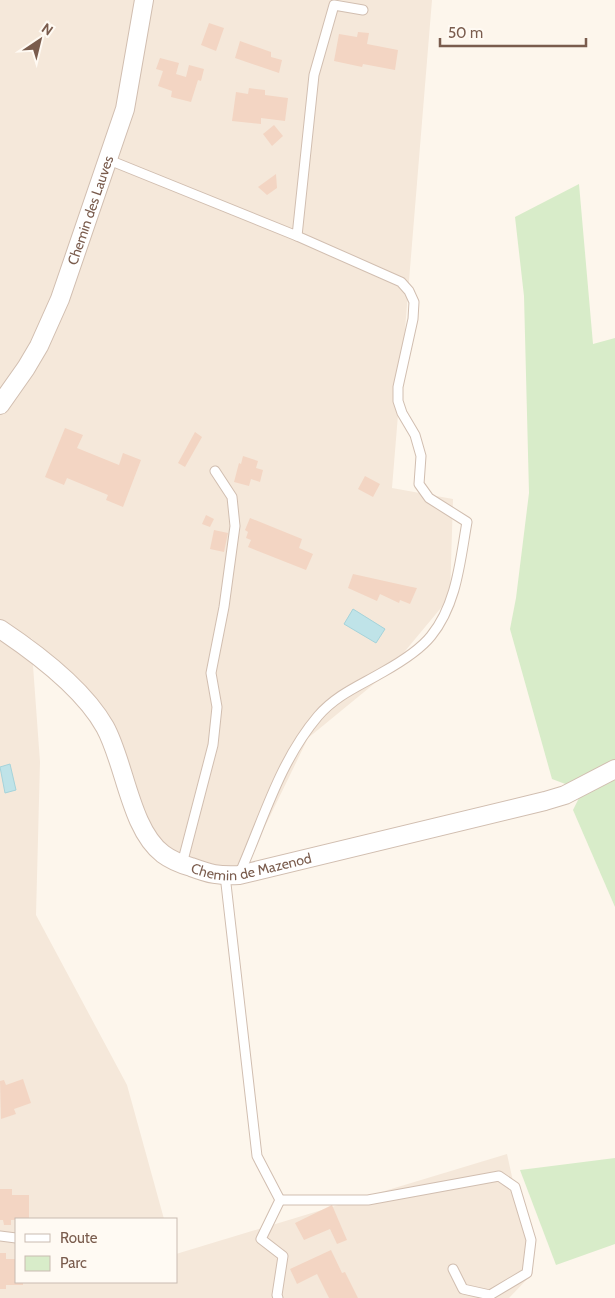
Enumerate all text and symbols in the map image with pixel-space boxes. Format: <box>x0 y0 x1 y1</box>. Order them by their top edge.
north arrow <box>15 15 65 65</box>
scale bar <box>440 15 586 47</box>
text: N <box>38 19 57 40</box>
text: 50 m <box>448 24 483 42</box>
street label: Chemin des Lauves <box>63 153 117 267</box>
street label: Chemin de Mazenod <box>189 849 313 884</box>
legend <box>15 1218 178 1283</box>
text: Route <box>60 1229 98 1247</box>
text: Parc <box>60 1254 87 1272</box>

